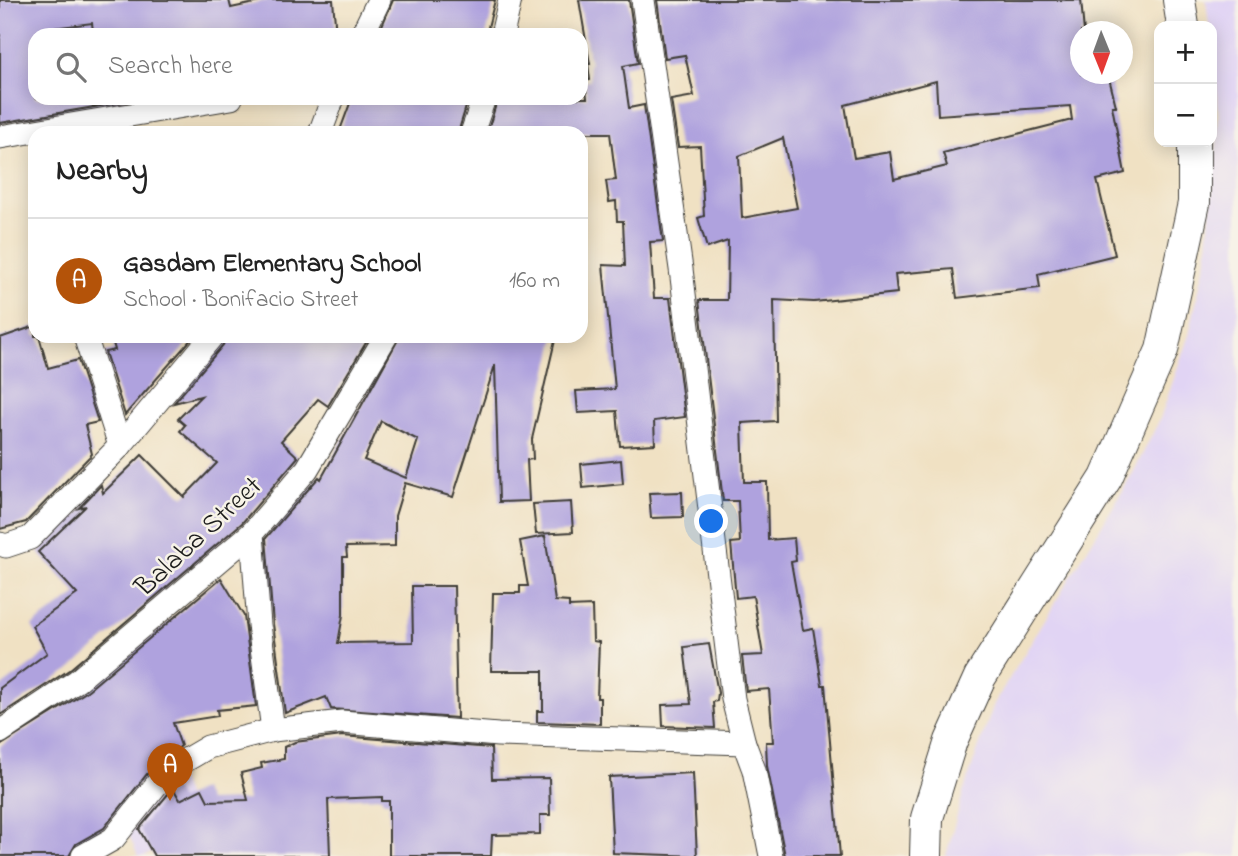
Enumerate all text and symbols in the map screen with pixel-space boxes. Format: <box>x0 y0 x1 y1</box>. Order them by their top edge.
north arrow <box>1070 21 1133 84</box>
map controls <box>1154 21 1217 147</box>
button: + <box>1154 21 1217 84</box>
search box <box>28 28 588 105</box>
icon: search <box>52 48 90 86</box>
text: Search here <box>108 48 233 86</box>
button: − <box>1154 84 1217 147</box>
text: Nearby <box>56 150 148 194</box>
text: Gasdam Elementary School <box>123 246 421 284</box>
text: A <box>72 265 86 298</box>
text: 160 m <box>509 265 560 298</box>
text: School · Bonifacio Street <box>123 284 358 317</box>
street label: Balaba Street <box>126 468 272 608</box>
your location <box>694 504 728 538</box>
pin: A <box>147 743 193 801</box>

